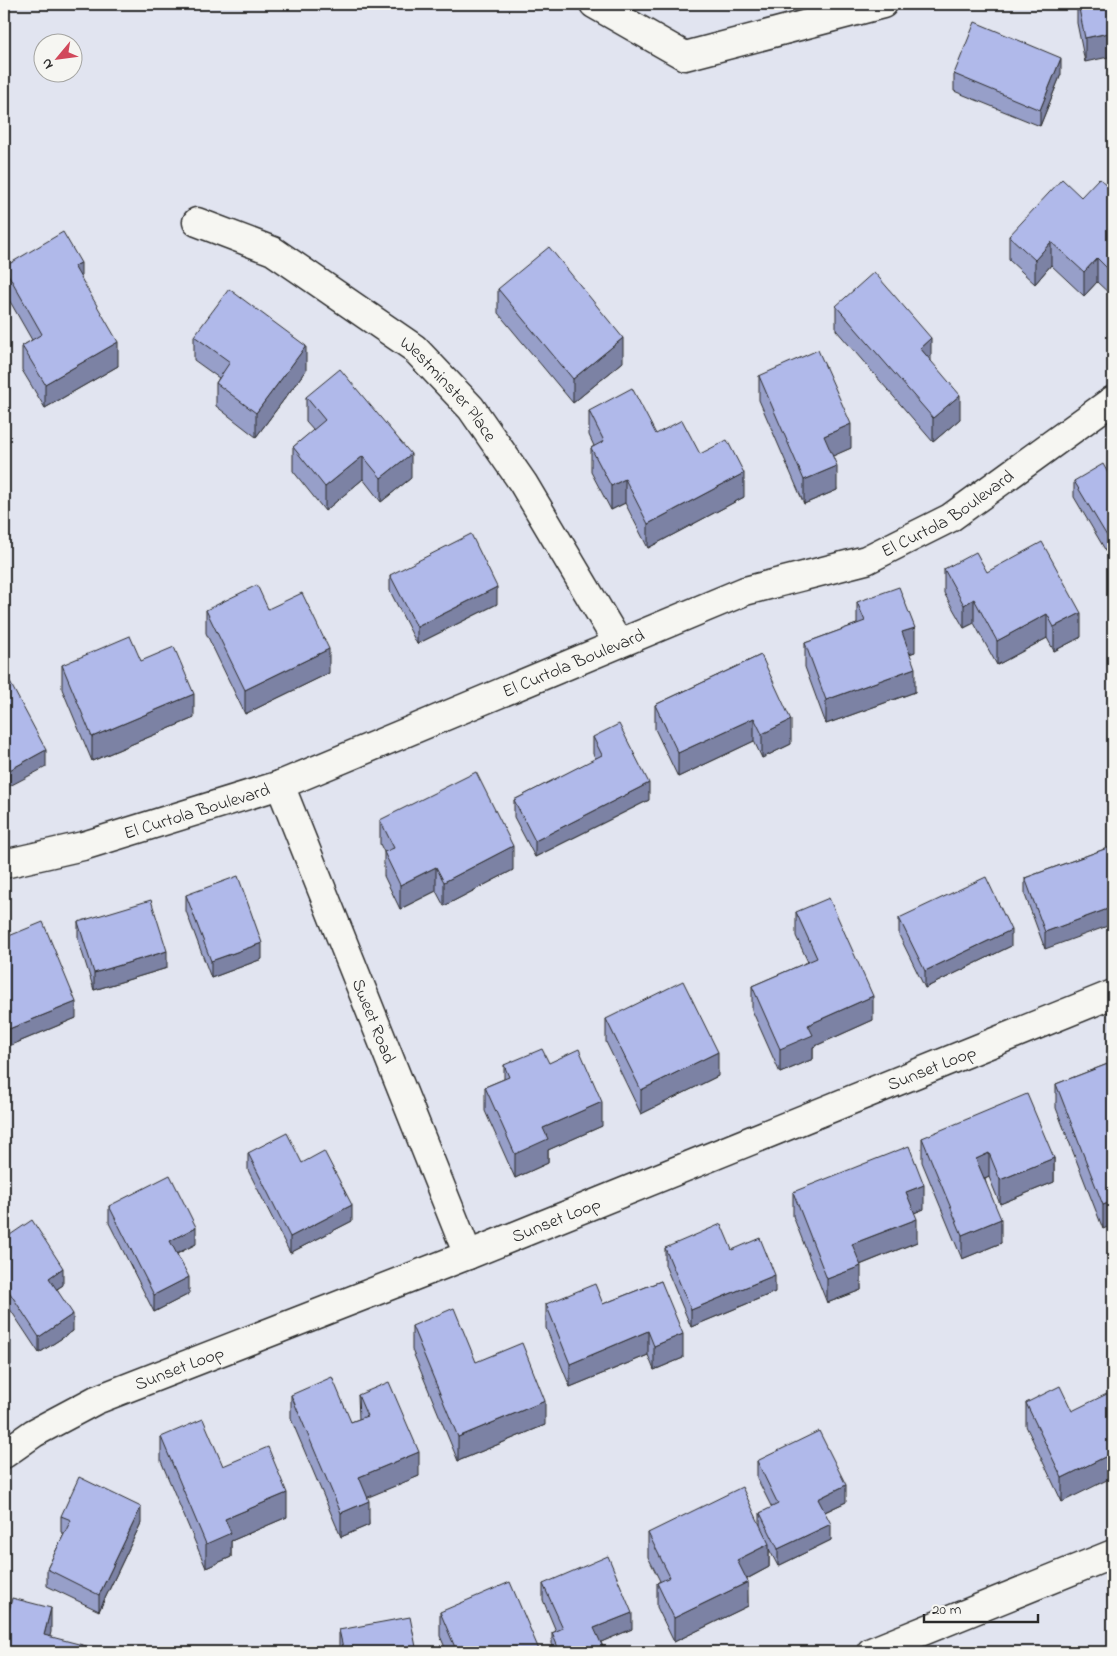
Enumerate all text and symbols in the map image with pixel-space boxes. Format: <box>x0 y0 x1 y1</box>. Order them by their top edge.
north arrow <box>32 32 82 82</box>
text: N <box>36 54 59 73</box>
street label: Westminster Place <box>394 331 502 449</box>
street label: El Curtola Boulevard <box>877 465 1020 565</box>
street label: El Curtola Boulevard <box>499 623 649 706</box>
street label: El Curtola Boulevard <box>121 778 274 848</box>
street label: Sweet Road <box>344 975 401 1068</box>
street label: Sunset Loop <box>884 1040 981 1099</box>
street label: Sunset Loop <box>508 1192 605 1251</box>
street label: Sunset Loop <box>131 1340 228 1399</box>
scale bar <box>924 1591 1038 1623</box>
text: 20 m <box>932 1599 962 1621</box>

